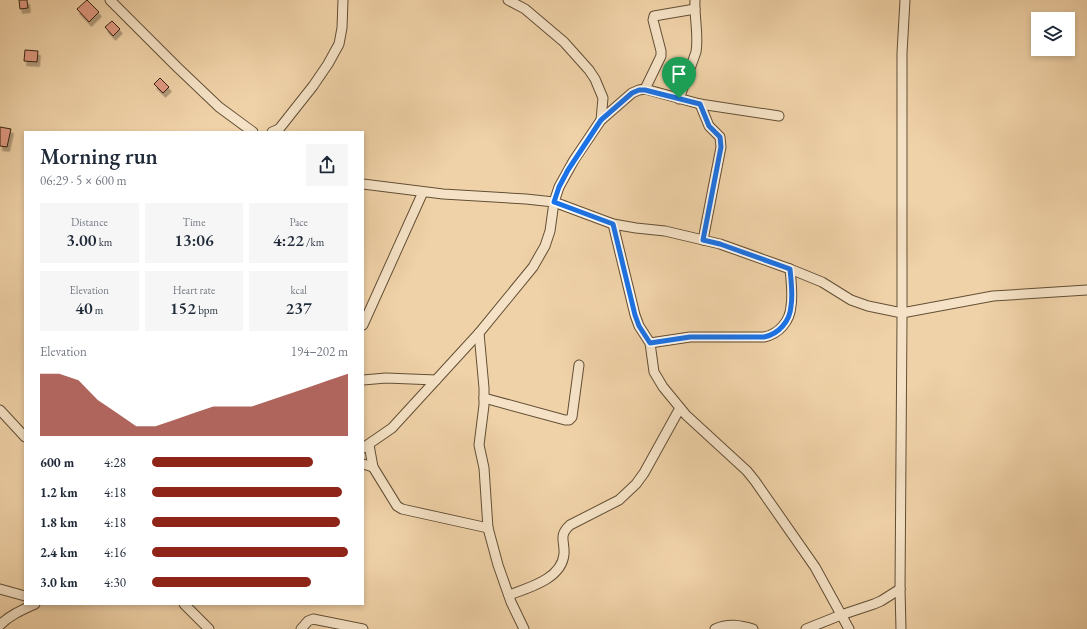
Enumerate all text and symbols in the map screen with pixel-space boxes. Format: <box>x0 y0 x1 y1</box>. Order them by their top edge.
map controls <box>1031 12 1075 56</box>
button: layers <box>1031 12 1075 56</box>
pin <box>662 57 696 98</box>
icon: arrive <box>668 63 690 85</box>
text: Morning run <box>40 142 158 171</box>
button: share <box>306 144 348 186</box>
text: 06:29 · 5 × 600 m <box>40 172 127 189</box>
text: Distance <box>71 215 108 229</box>
text: Time <box>183 215 205 229</box>
text: Pace <box>289 215 308 229</box>
text: 3.00 <box>66 229 97 251</box>
text: 13:06 <box>174 229 214 251</box>
text: 4:22 <box>273 229 304 251</box>
text: km <box>97 235 112 249</box>
text: /km <box>304 235 324 249</box>
text: Elevation <box>70 283 109 297</box>
text: Heart rate <box>173 283 215 297</box>
text: kcal <box>290 283 307 297</box>
text: 40 <box>75 297 93 319</box>
text: 152 <box>170 297 196 319</box>
text: 237 <box>286 297 312 319</box>
text: m <box>93 303 103 317</box>
text: bpm <box>196 303 218 317</box>
text: Elevation <box>40 343 87 360</box>
text: 194–202 m <box>291 343 348 360</box>
text: 600 m <box>40 454 74 471</box>
text: 4:28 <box>104 454 126 471</box>
text: 1.2 km <box>40 484 78 501</box>
text: 4:18 <box>104 484 126 501</box>
text: 1.8 km <box>40 514 78 531</box>
text: 4:18 <box>104 514 126 531</box>
text: 2.4 km <box>40 544 78 561</box>
text: 4:16 <box>104 544 126 561</box>
text: 3.0 km <box>40 574 78 591</box>
text: 4:30 <box>104 574 126 591</box>

